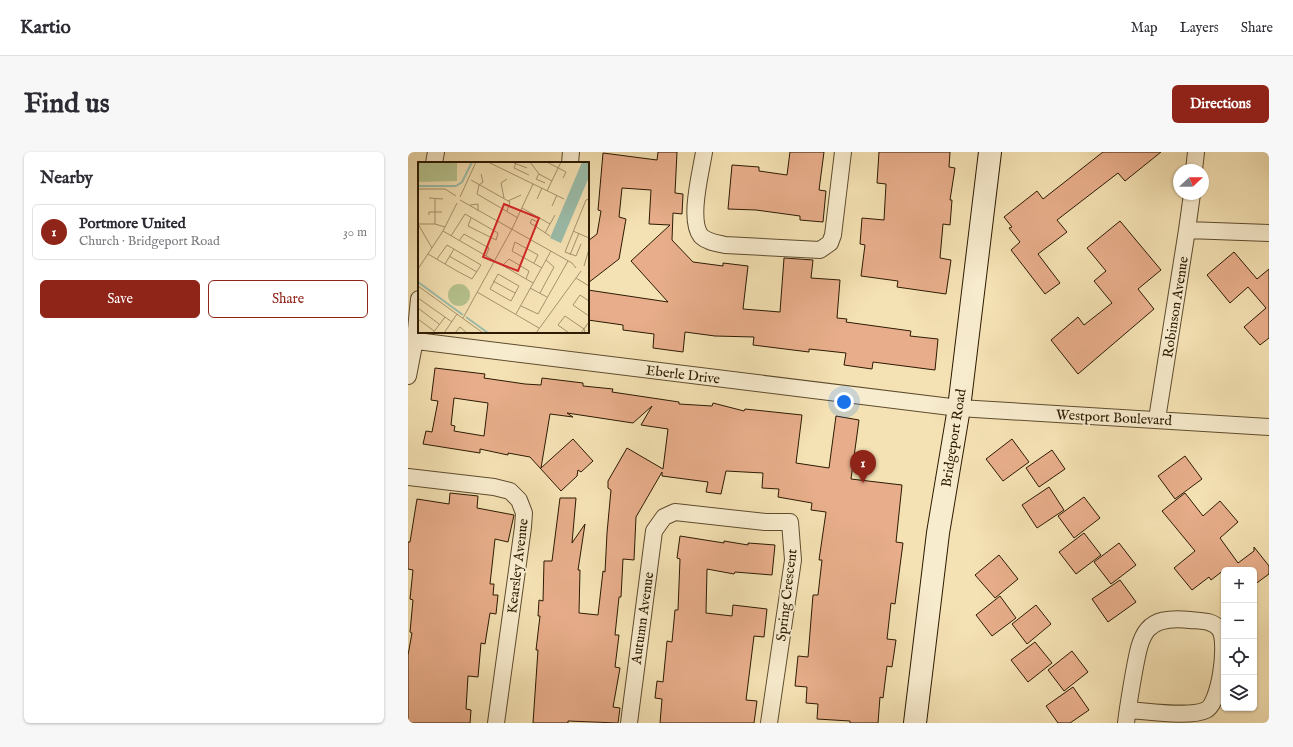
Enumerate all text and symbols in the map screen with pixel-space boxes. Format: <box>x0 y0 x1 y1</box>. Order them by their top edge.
text: Kartio <box>20 16 71 40</box>
text: Map <box>1131 19 1158 37</box>
text: Layers <box>1180 19 1219 37</box>
text: Share <box>1241 19 1273 37</box>
button: Directions <box>1172 85 1269 123</box>
text: Find us <box>24 87 110 122</box>
inset map <box>418 162 589 333</box>
north arrow <box>1173 164 1209 200</box>
text: Nearby <box>40 168 93 189</box>
text: Portmore United <box>79 214 186 233</box>
text: 1 <box>52 224 56 241</box>
text: 30 m <box>343 224 367 241</box>
text: Church · Bridgeport Road <box>79 233 220 250</box>
street label: Robinson Avenue <box>1159 255 1193 359</box>
button: Save <box>40 280 200 318</box>
button: Share <box>208 280 368 318</box>
street label: Eberle Drive <box>645 362 722 389</box>
street label: Bridgeport Road <box>937 387 971 489</box>
your location <box>834 392 854 412</box>
street label: Westport Boulevard <box>1056 406 1173 430</box>
pin: 1 <box>850 450 876 483</box>
street label: Kearsley Avenue <box>503 517 533 615</box>
street label: Spring Crescent <box>772 548 802 642</box>
map controls <box>1221 567 1257 711</box>
button: + <box>1221 567 1257 603</box>
street label: Autumn Avenue <box>627 570 658 666</box>
button: − <box>1221 603 1257 639</box>
button: locate <box>1221 639 1257 675</box>
button: layers <box>1221 675 1257 711</box>

